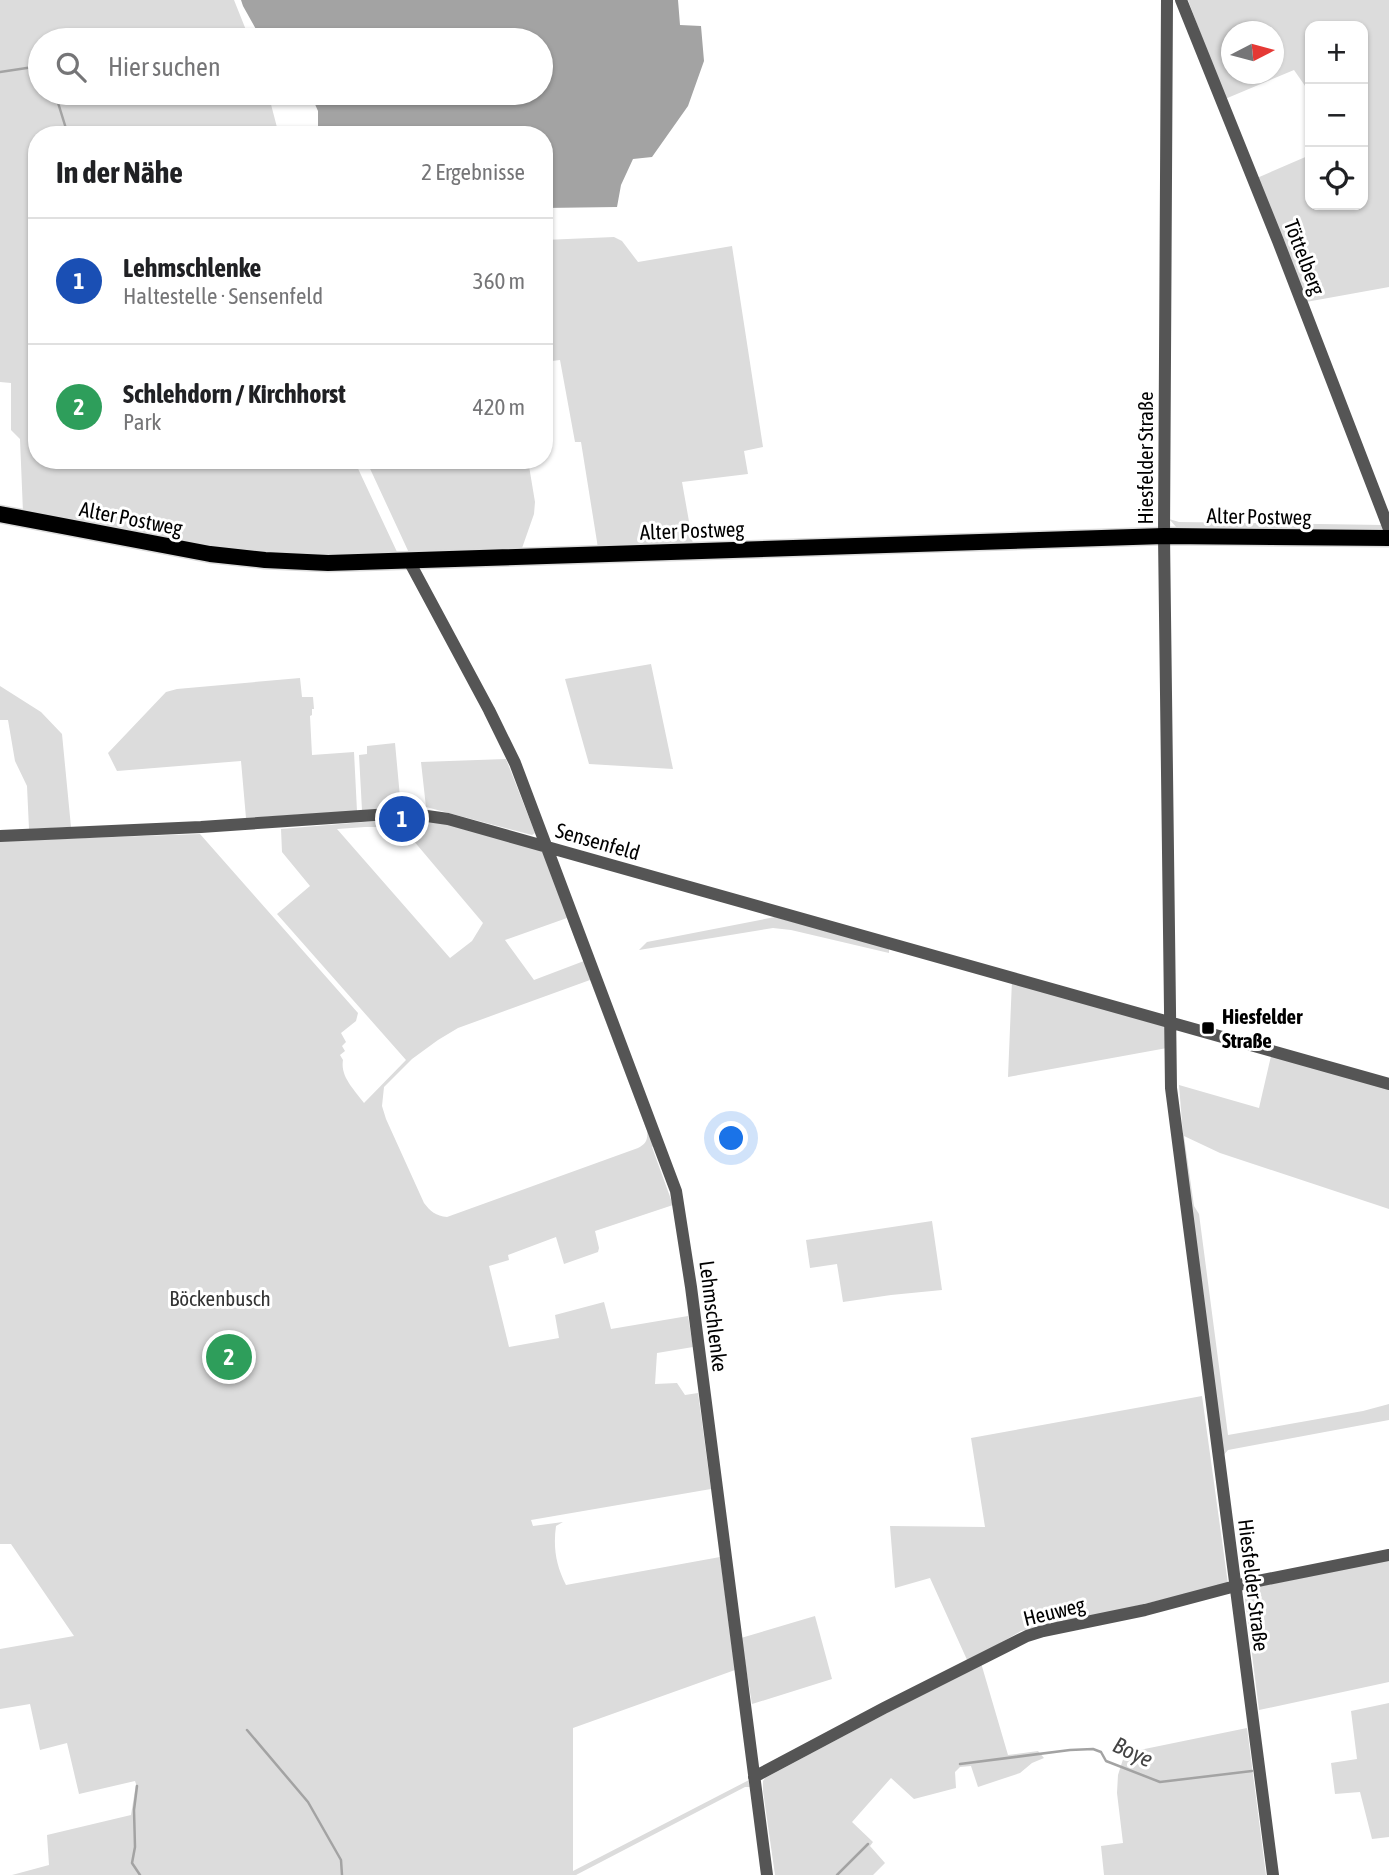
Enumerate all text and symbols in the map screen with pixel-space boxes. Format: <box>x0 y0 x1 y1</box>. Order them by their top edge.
north arrow <box>1221 21 1284 84</box>
map controls <box>1305 21 1368 210</box>
button: + <box>1305 21 1368 84</box>
search box <box>28 28 553 105</box>
icon: search <box>52 48 90 86</box>
text: Hier suchen <box>108 52 221 82</box>
button: − <box>1305 84 1368 147</box>
button: locate <box>1305 147 1368 210</box>
text: In der Nähe <box>56 155 183 189</box>
text: 2 Ergebnisse <box>421 159 525 185</box>
street label: Töttelberg <box>1280 216 1330 298</box>
text: Lehmschlenke <box>123 253 261 283</box>
text: 1 <box>74 268 84 294</box>
text: 360 m <box>473 268 525 294</box>
text: Haltestelle · Sensenfeld <box>123 283 323 309</box>
text: Schlehdorn / Kirchhorst <box>123 379 346 409</box>
street label: Hiesfelder Straße <box>1133 391 1157 525</box>
text: 2 <box>74 394 84 420</box>
text: 420 m <box>473 394 525 420</box>
text: Park <box>123 409 161 435</box>
street label: Alter Postweg <box>77 496 185 540</box>
street label: Alter Postweg <box>1206 503 1312 529</box>
street label: Alter Postweg <box>639 516 745 544</box>
pin: 1 <box>379 793 425 845</box>
street label: Sensenfeld <box>553 818 643 864</box>
place label: Hiesfelder Straße <box>1222 1004 1303 1052</box>
marker: Hiesfelder Straße <box>1200 1020 1216 1036</box>
your location <box>714 1121 748 1155</box>
street label: Lehmschlenke <box>695 1259 733 1373</box>
park label: Böckenbusch <box>169 1286 271 1310</box>
pin: 2 <box>206 1331 252 1383</box>
street label: Hiesfelder Straße <box>1234 1518 1274 1652</box>
street label: Heuweg <box>1021 1592 1087 1630</box>
water label: Boye <box>1109 1732 1157 1772</box>

